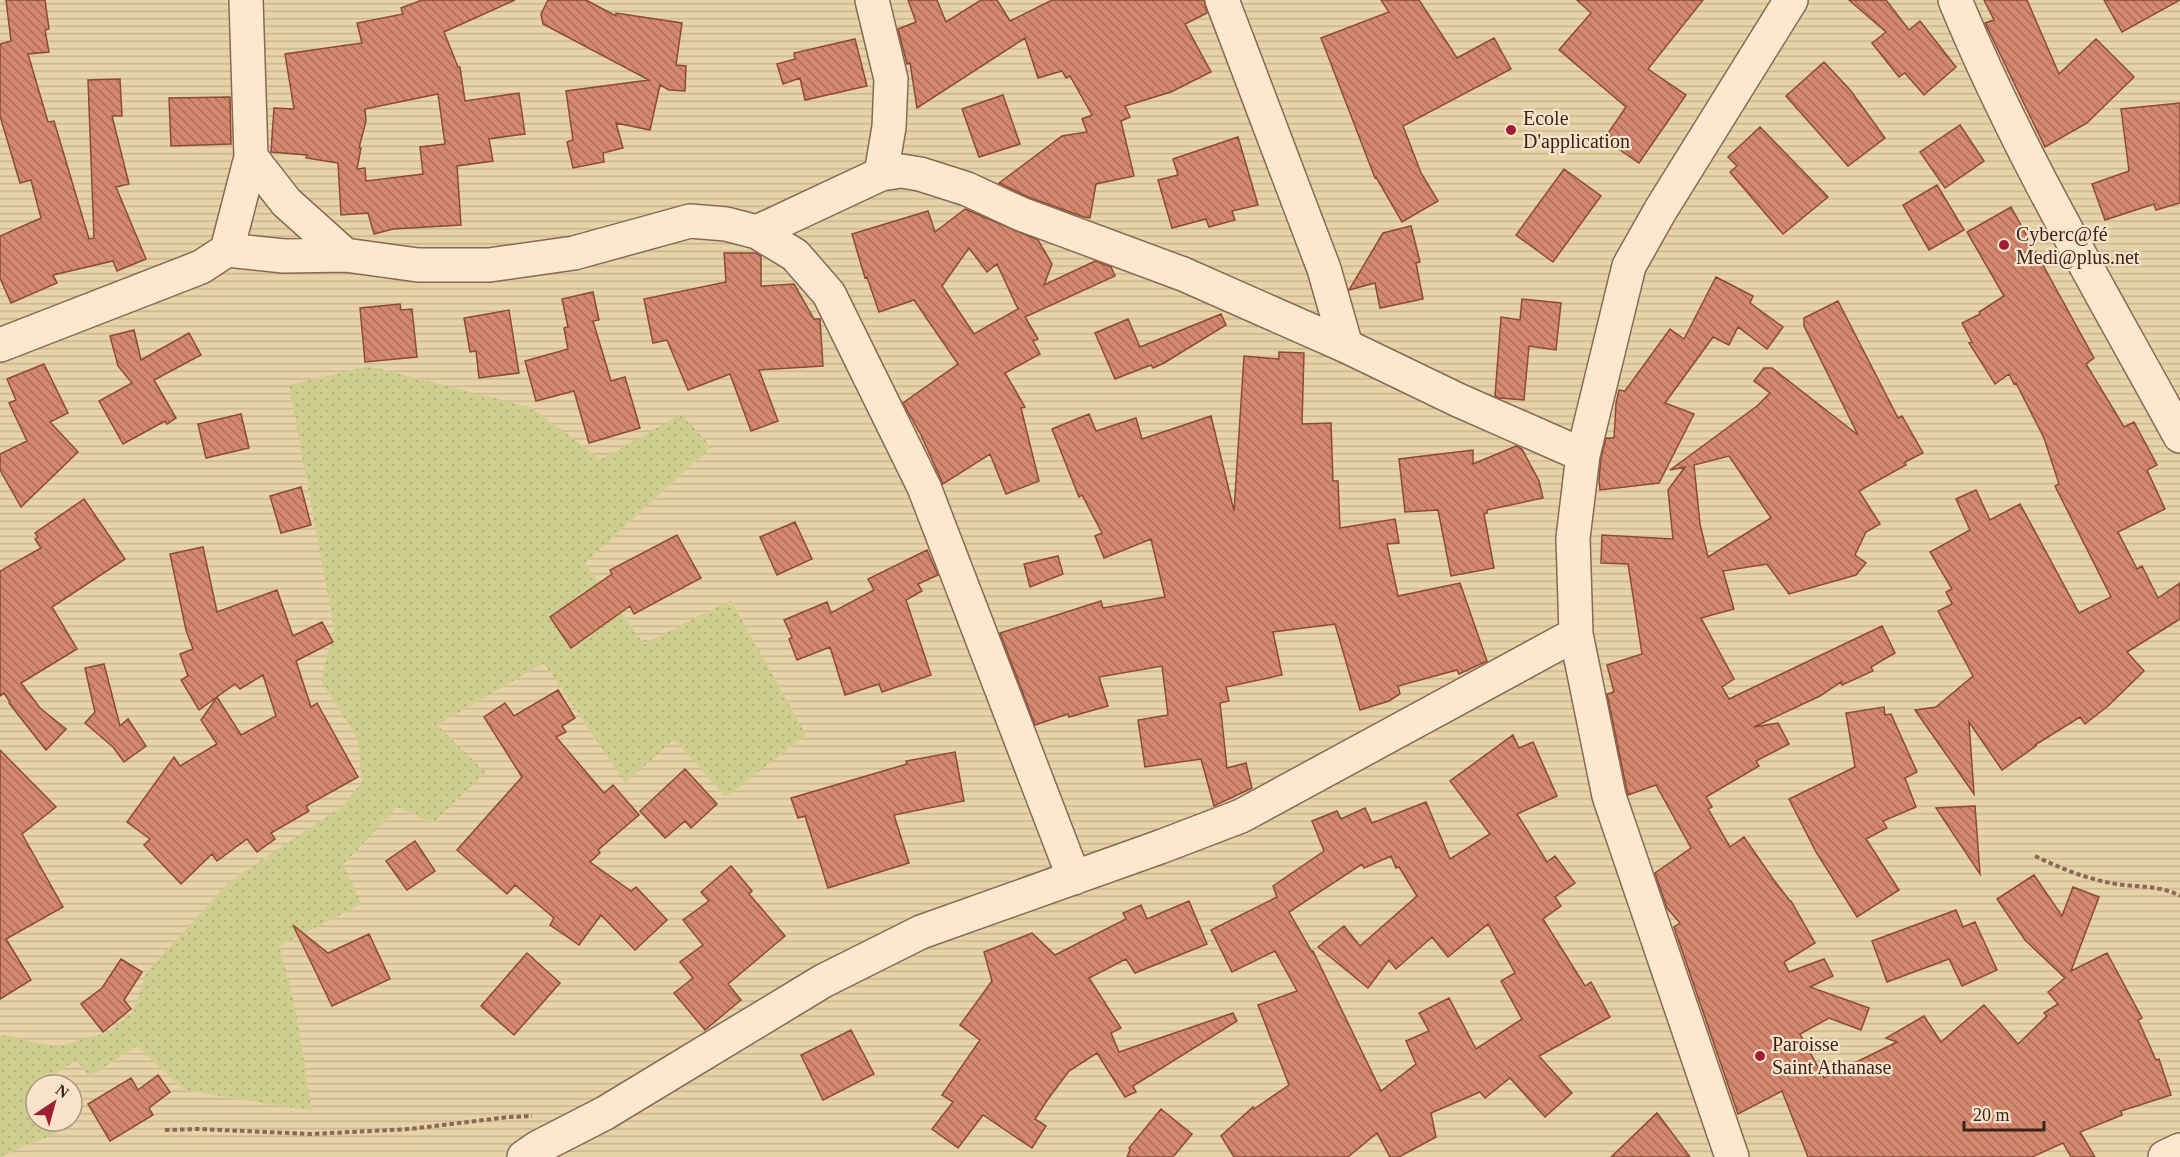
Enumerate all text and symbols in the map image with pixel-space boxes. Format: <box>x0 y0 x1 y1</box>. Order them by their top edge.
place label: Ecole D'application <box>1523 107 1630 153</box>
marker: Ecole D'application <box>1504 123 1518 137</box>
place label: Cyberc@fé Medi@plus.net <box>2016 223 2140 269</box>
marker: Cyberc@fé Medi@plus.net <box>1997 238 2011 252</box>
place label: Paroisse Saint Athanase <box>1772 1033 1892 1078</box>
marker: Paroisse Saint Athanase <box>1753 1049 1767 1063</box>
north arrow <box>24 1073 84 1133</box>
text: N <box>53 1081 73 1102</box>
scale bar <box>1964 1094 2044 1132</box>
text: 20 m <box>1973 1105 2010 1125</box>

